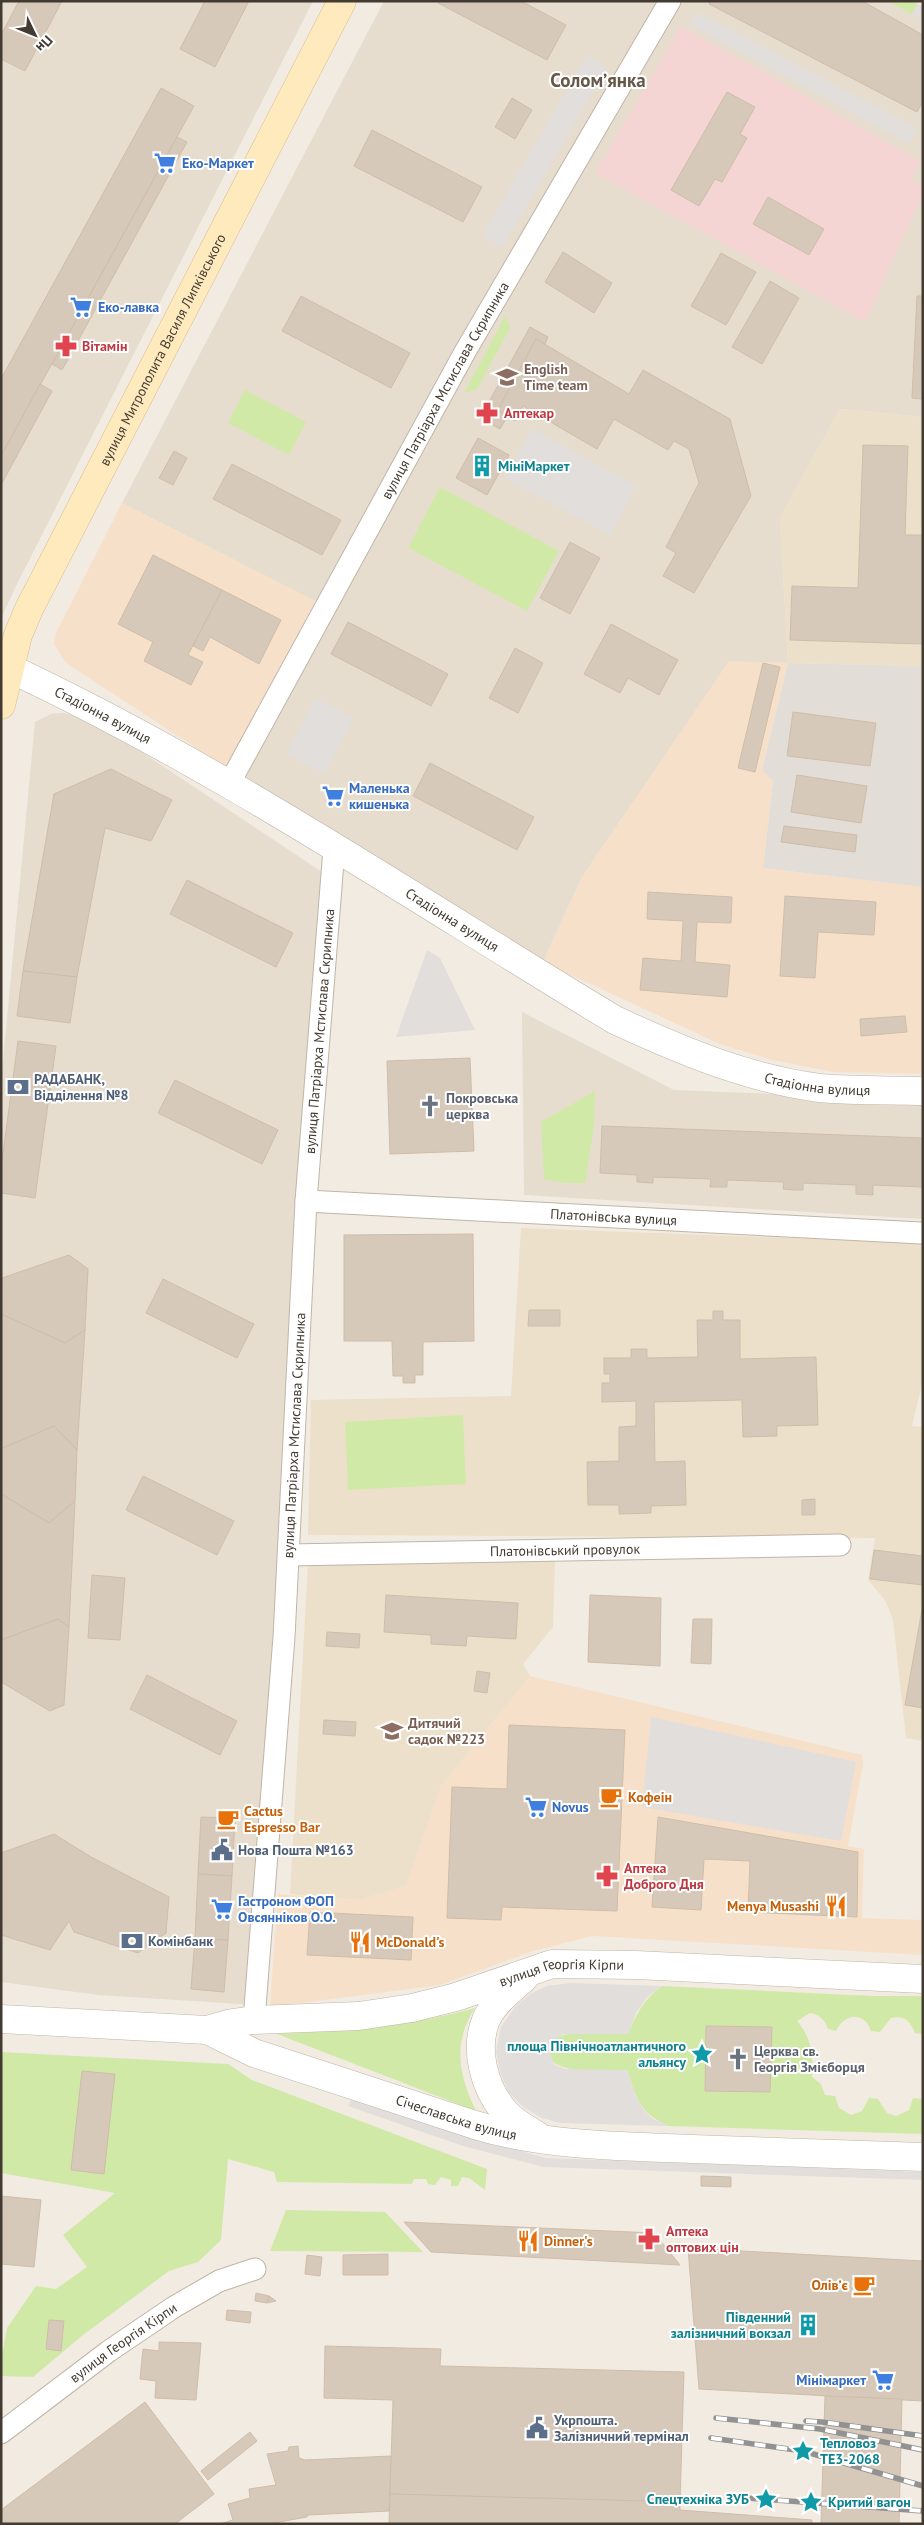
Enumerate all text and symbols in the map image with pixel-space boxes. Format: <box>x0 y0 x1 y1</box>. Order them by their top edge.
north arrow <box>10 10 60 60</box>
text: Пн <box>32 32 57 56</box>
district label: Соломʼянка <box>550 68 646 92</box>
supermarket icon: Еко-Маркет <box>152 150 178 176</box>
place label: Еко-Маркет <box>182 154 254 172</box>
street label: вулиця Митрополита Василя Липківського <box>95 231 230 469</box>
street label: вулиця Патріарха Мстислава Скрипника <box>377 278 513 502</box>
supermarket icon: Еко-лавка <box>68 294 94 320</box>
place label: Еко-лавка <box>98 298 159 316</box>
pharmacy icon: Вітамін <box>53 333 79 359</box>
place label: Вітамін <box>82 337 127 355</box>
place label: English Time team <box>524 360 588 394</box>
school or university icon: English Time team <box>494 364 520 390</box>
pharmacy icon: Аптекар <box>474 400 500 426</box>
place label: Аптекар <box>504 404 555 422</box>
building icon: МініМаркет <box>469 453 495 479</box>
place label: МініМаркет <box>498 457 570 475</box>
street label: Стадіонна вулиця <box>51 682 154 748</box>
place label: Маленька кишенька <box>349 779 410 813</box>
supermarket icon: Маленька кишенька <box>320 783 346 809</box>
street label: Стадіонна вулиця <box>402 884 502 956</box>
street label: вулиця Патріарха Мстислава Скрипника <box>301 908 338 1155</box>
street label: Стадіонна вулиця <box>762 1069 870 1099</box>
place label: РАДАБАНК, Відділення №8 <box>34 1070 128 1104</box>
bank icon: РАДАБАНК, Відділення №8 <box>5 1074 31 1100</box>
place label: Покровська церква <box>446 1089 518 1123</box>
church icon: Покровська церква <box>417 1093 443 1119</box>
street label: Платонівська вулиця <box>550 1205 677 1229</box>
street label: вулиця Патріарха Мстислава Скрипника <box>279 1312 309 1559</box>
street label: Платонівський провулок <box>490 1540 641 1560</box>
place label: Дитячий садок №223 <box>408 1714 485 1748</box>
school or university icon: Дитячий садок №223 <box>379 1718 405 1744</box>
cafe icon: Кофеiн <box>598 1784 624 1810</box>
place label: Кофеiн <box>628 1788 672 1806</box>
supermarket icon: Novus <box>523 1794 549 1820</box>
place label: Novus <box>552 1798 589 1816</box>
place label: Cactus Espresso Bar <box>244 1802 320 1836</box>
cafe icon: Cactus Espresso Bar <box>215 1806 241 1832</box>
public building icon: Нова Пошта №163 <box>209 1837 235 1863</box>
place label: Нова Пошта №163 <box>238 1841 354 1859</box>
place label: Аптека Доброго Дня <box>624 1859 704 1893</box>
pharmacy icon: Аптека Доброго Дня <box>594 1863 620 1889</box>
place label: Гастроном ФОП Овсянніков О.О. <box>238 1892 336 1926</box>
restaurant icon: Menya Musashi <box>823 1893 849 1919</box>
supermarket icon: Гастроном ФОП Овсянніков О.О. <box>209 1896 235 1922</box>
place label: Menya Musashi <box>727 1897 819 1915</box>
bank icon: Комінбанк <box>119 1928 145 1954</box>
restaurant icon: McDonald's <box>347 1929 373 1955</box>
place label: Комінбанк <box>148 1932 213 1950</box>
place label: McDonald's <box>376 1933 445 1951</box>
street label: вулиця Георгія Кірпи <box>497 1955 624 1990</box>
place label: площа Північноатлантичного альянсу <box>507 2037 686 2071</box>
place icon: площа Північноатлантичного альянсу <box>689 2041 715 2067</box>
place label: Церква св. Георгія Змієборця <box>754 2042 865 2076</box>
church icon: Церква св. Георгія Змієборця <box>725 2046 751 2072</box>
street label: Січеславська вулиця <box>393 2091 518 2144</box>
place label: Аптека оптових цін <box>666 2222 739 2256</box>
pharmacy icon: Аптека оптових цін <box>636 2226 662 2252</box>
restaurant icon: Dinner's <box>515 2228 541 2254</box>
place label: Dinner's <box>544 2232 593 2250</box>
cafe icon: Олівʼє <box>851 2272 877 2298</box>
place label: Олівʼє <box>812 2276 849 2294</box>
street label: вулиця Георгія Кірпи <box>66 2299 180 2387</box>
place label: Південний залізничний вокзал <box>671 2308 791 2342</box>
building icon: Південний залізничний вокзал <box>795 2312 821 2338</box>
supermarket icon: Мінімаркет <box>870 2367 896 2393</box>
place label: Мінімаркет <box>796 2371 866 2389</box>
place label: Укрпошта. Залізничний термінал <box>553 2411 689 2445</box>
public building icon: Укрпошта. Залізничний термінал <box>524 2415 550 2441</box>
place label: Тепловоз ТЕ3-2068 <box>820 2434 880 2468</box>
place icon: Тепловоз ТЕ3-2068 <box>790 2438 816 2464</box>
place icon: Спецтехніка ЗУБ <box>753 2486 779 2512</box>
place icon: Критий вагон <box>798 2489 824 2515</box>
place label: Спецтехніка ЗУБ <box>647 2490 749 2508</box>
place label: Критий вагон <box>828 2493 911 2511</box>

